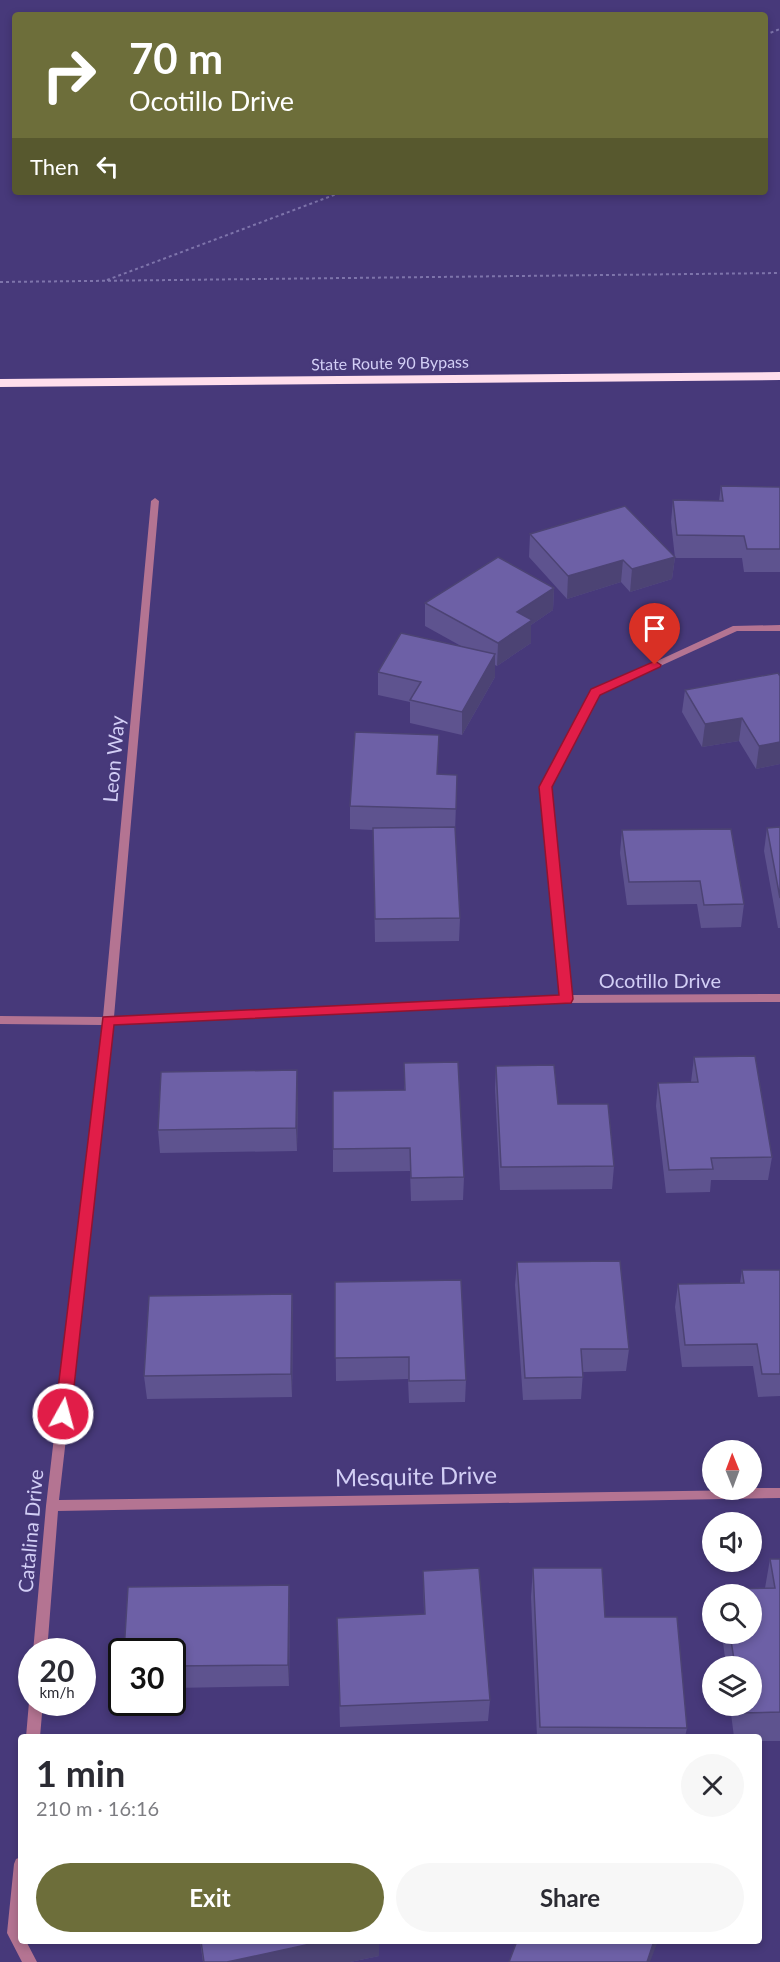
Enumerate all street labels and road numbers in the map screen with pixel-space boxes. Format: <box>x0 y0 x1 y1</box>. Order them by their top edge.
street label: State Route 90 Bypass <box>311 352 469 373</box>
street label: Leon Way <box>97 714 129 803</box>
street label: Ocotillo Drive <box>599 968 721 992</box>
street label: Mesquite Drive <box>335 1460 497 1491</box>
street label: Catalina Drive <box>13 1468 47 1594</box>

